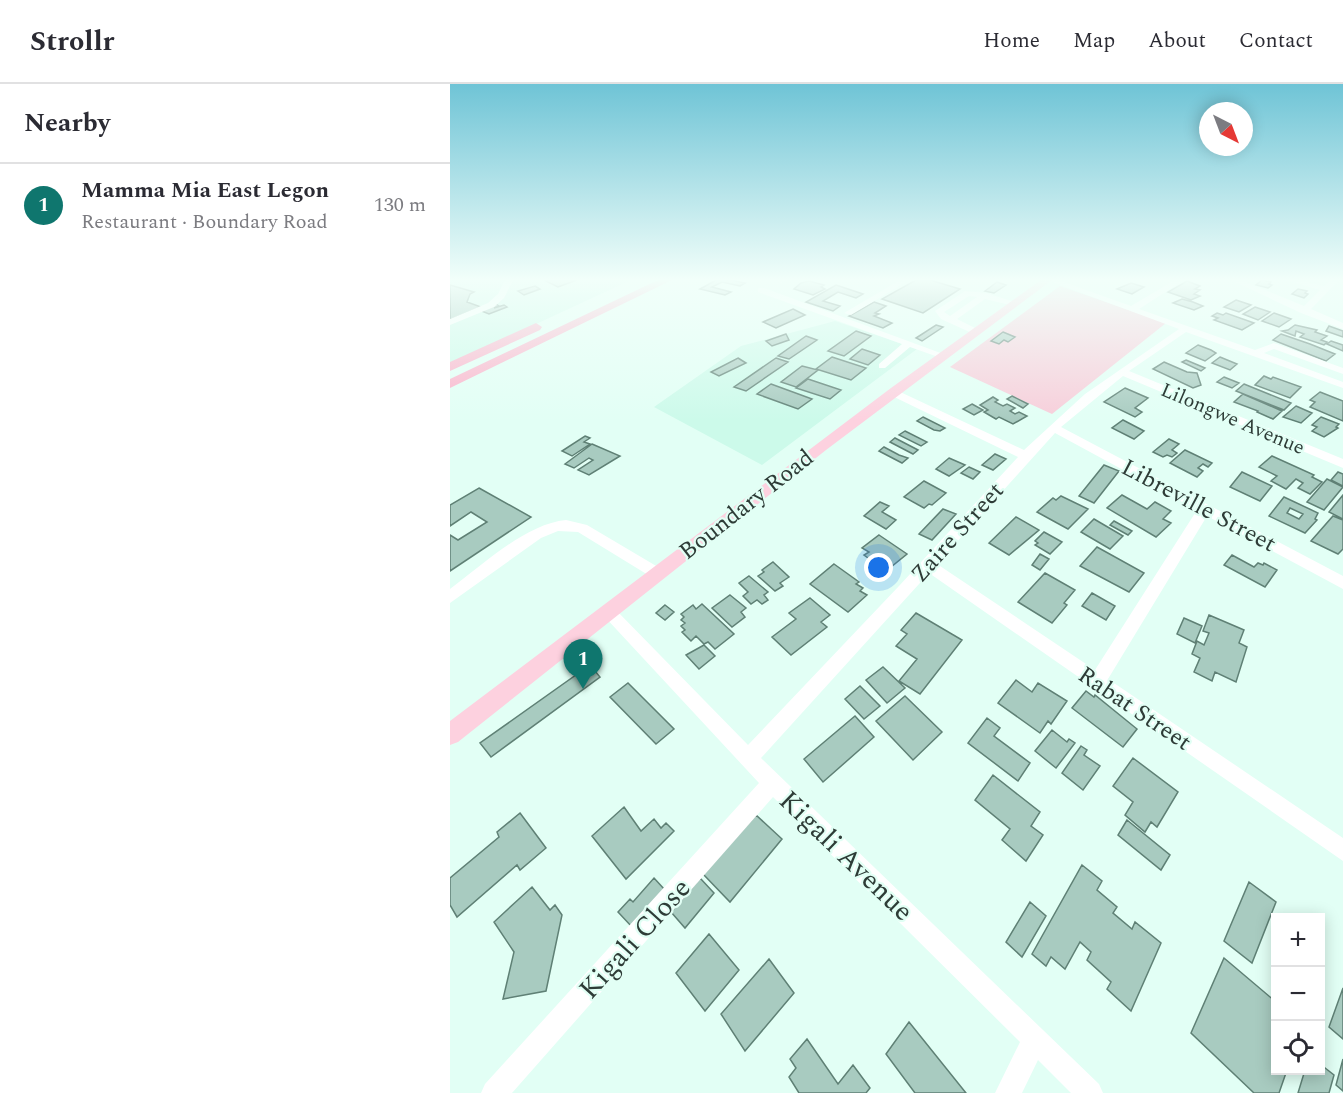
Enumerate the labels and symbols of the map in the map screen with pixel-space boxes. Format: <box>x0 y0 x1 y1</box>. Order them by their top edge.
north arrow <box>1199 102 1253 156</box>
street label: Lilongwe Avenue <box>1156 375 1309 463</box>
street label: Boundary Road <box>671 441 822 569</box>
street label: Libreville Street <box>1115 450 1282 562</box>
street label: Zaire Street <box>903 474 1013 591</box>
your location <box>864 553 893 582</box>
pin: 1 <box>564 640 602 689</box>
street label: Rabat Street <box>1070 657 1199 760</box>
street label: Kigali Avenue <box>769 780 923 932</box>
street label: Kigali Close <box>569 869 701 1009</box>

